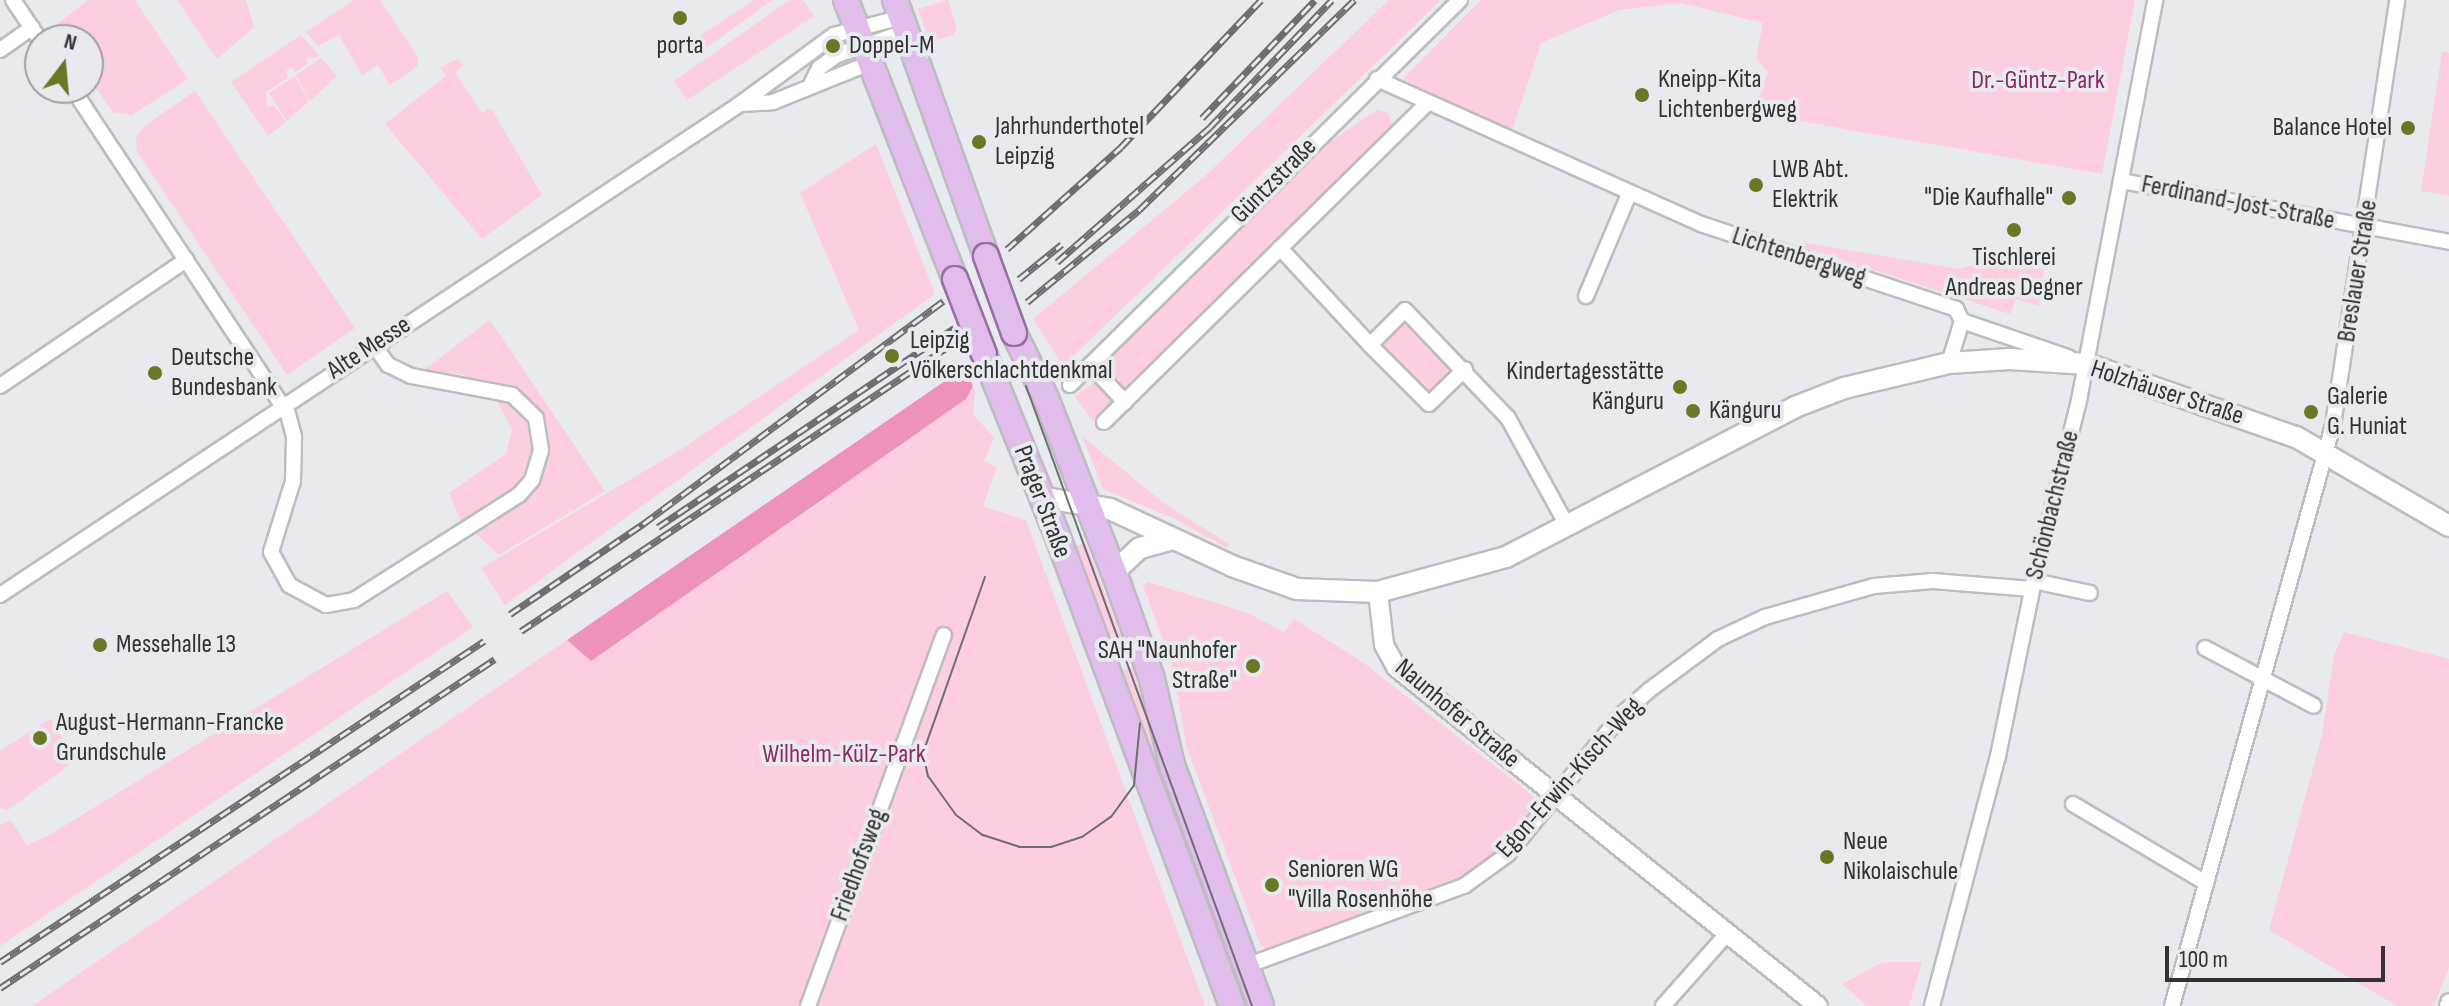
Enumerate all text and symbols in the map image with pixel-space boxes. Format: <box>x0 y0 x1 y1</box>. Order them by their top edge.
marker: porta <box>671 9 689 27</box>
north arrow <box>24 24 104 104</box>
text: N <box>61 28 80 57</box>
place label: porta <box>656 30 704 62</box>
place label: Doppel-M <box>849 30 934 62</box>
marker: Doppel-M <box>824 37 842 55</box>
place label: Kneipp-Kita Lichtenbergweg <box>1658 64 1797 126</box>
park label: Dr.-Güntz-Park <box>1971 65 2105 97</box>
marker: Kneipp-Kita Lichtenbergweg <box>1633 86 1651 104</box>
place label: Jahrhunderthotel Leipzig <box>995 111 1144 172</box>
place label: Balance Hotel <box>2272 112 2392 144</box>
marker: Balance Hotel <box>2399 119 2417 137</box>
street label: Güntzstraße <box>1225 132 1323 230</box>
marker: Jahrhunderthotel Leipzig <box>970 133 988 151</box>
place label: LWB Abt. Elektrik <box>1772 154 1849 216</box>
street label: Ferdinand-Jost-Straße <box>2139 169 2337 237</box>
marker: LWB Abt. Elektrik <box>1747 176 1765 194</box>
place label: "Die Kaufhalle" <box>1924 182 2053 214</box>
marker: "Die Kaufhalle" <box>2060 189 2078 207</box>
street label: Breslauer Straße <box>2331 198 2385 344</box>
street label: Lichtenbergweg <box>1728 221 1870 293</box>
marker: Tischlerei Andreas Degner <box>2005 221 2023 239</box>
place label: Tischlerei Andreas Degner <box>1945 242 2083 304</box>
street label: Alte Messe <box>321 309 417 387</box>
place label: Leipzig Völkerschlachtdenkmal <box>910 325 1113 386</box>
place label: Deutsche Bundesbank <box>171 342 277 404</box>
marker: Leipzig Völkerschlachtdenkmal <box>881 345 903 367</box>
street label: Holzhäuser Straße <box>2087 354 2247 432</box>
place label: Kindertagesstätte Känguru <box>1506 356 1664 418</box>
marker: Deutsche Bundesbank <box>146 364 164 382</box>
marker: Kindertagesstätte Känguru <box>1671 378 1689 396</box>
place label: Galerie G. Huniat <box>2327 381 2407 442</box>
place label: Känguru <box>1709 395 1781 427</box>
marker: Känguru <box>1684 402 1702 420</box>
marker: Galerie G. Huniat <box>2302 403 2320 421</box>
street label: Schönbachstraße <box>2019 427 2087 583</box>
street label: Prager Straße <box>1006 441 1078 563</box>
place label: Messehalle 13 <box>116 629 236 661</box>
place label: SAH "Naunhofer Straße" <box>1098 635 1237 696</box>
marker: Messehalle 13 <box>91 636 109 654</box>
street label: Naunhofer Straße <box>1388 653 1526 775</box>
marker: SAH "Naunhofer Straße" <box>1244 657 1262 675</box>
street label: Egon-Erwin-Kisch-Weg <box>1490 691 1650 865</box>
place label: August-Hermann-Francke Grundschule <box>56 707 284 768</box>
marker: August-Hermann-Francke Grundschule <box>31 729 49 747</box>
park label: Wilhelm-Külz-Park <box>762 739 926 771</box>
street label: Friedhofsweg <box>824 804 894 926</box>
place label: Neue Nikolaischule <box>1843 826 1958 888</box>
marker: Neue Nikolaischule <box>1818 848 1836 866</box>
place label: Senioren WG "Villa Rosenhöhe <box>1288 854 1433 916</box>
marker: Senioren WG "Villa Rosenhöhe <box>1263 876 1281 894</box>
scale bar <box>2169 930 2389 980</box>
text: 100 m <box>2179 945 2228 974</box>

